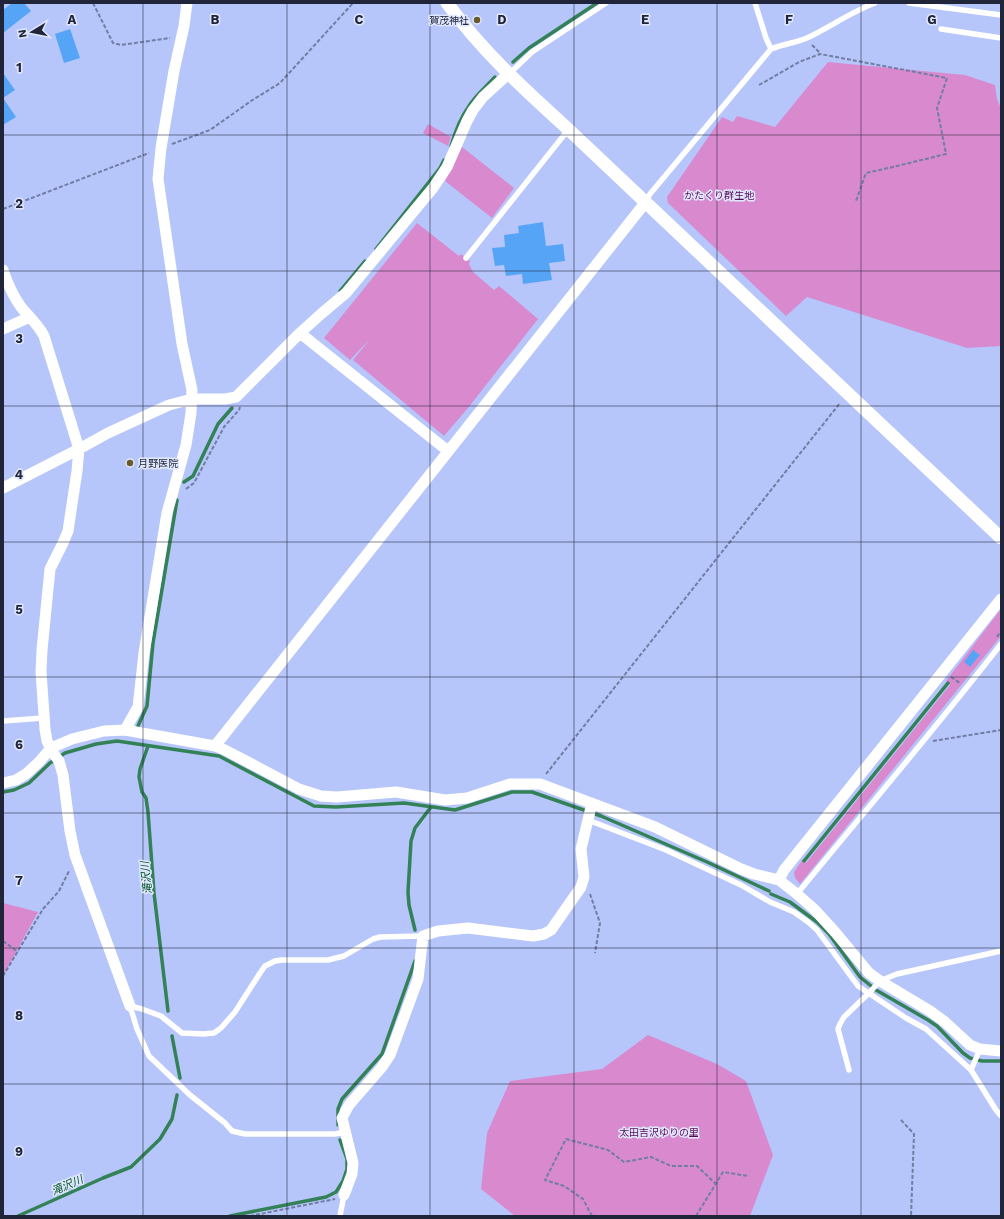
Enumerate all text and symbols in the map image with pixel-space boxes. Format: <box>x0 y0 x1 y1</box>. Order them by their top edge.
north arrow <box>12 12 52 52</box>
text: A <box>68 12 77 27</box>
text: B <box>211 12 220 27</box>
text: C <box>355 12 364 27</box>
text: D <box>497 12 507 27</box>
text: E <box>641 12 649 27</box>
text: F <box>785 12 793 27</box>
text: G <box>927 12 937 27</box>
place label: 賀茂神社 <box>429 15 469 26</box>
marker: 賀茂神社 <box>472 15 482 25</box>
text: N <box>16 29 30 39</box>
text: 1 <box>16 60 22 75</box>
park label: かたくり群生地 <box>684 190 755 201</box>
text: 2 <box>15 196 23 211</box>
text: 3 <box>15 331 23 346</box>
marker: 月野医院 <box>125 458 135 468</box>
place label: 月野医院 <box>138 458 178 469</box>
text: 4 <box>15 467 24 482</box>
text: 5 <box>15 602 23 617</box>
text: 6 <box>15 737 23 752</box>
water label: 滝沢川 <box>138 860 155 895</box>
text: 7 <box>15 873 23 888</box>
text: 8 <box>15 1008 23 1023</box>
park label: 太田吉沢ゆりの里 <box>619 1127 699 1138</box>
text: 9 <box>15 1144 23 1159</box>
water label: 滝沢川 <box>49 1172 86 1198</box>

